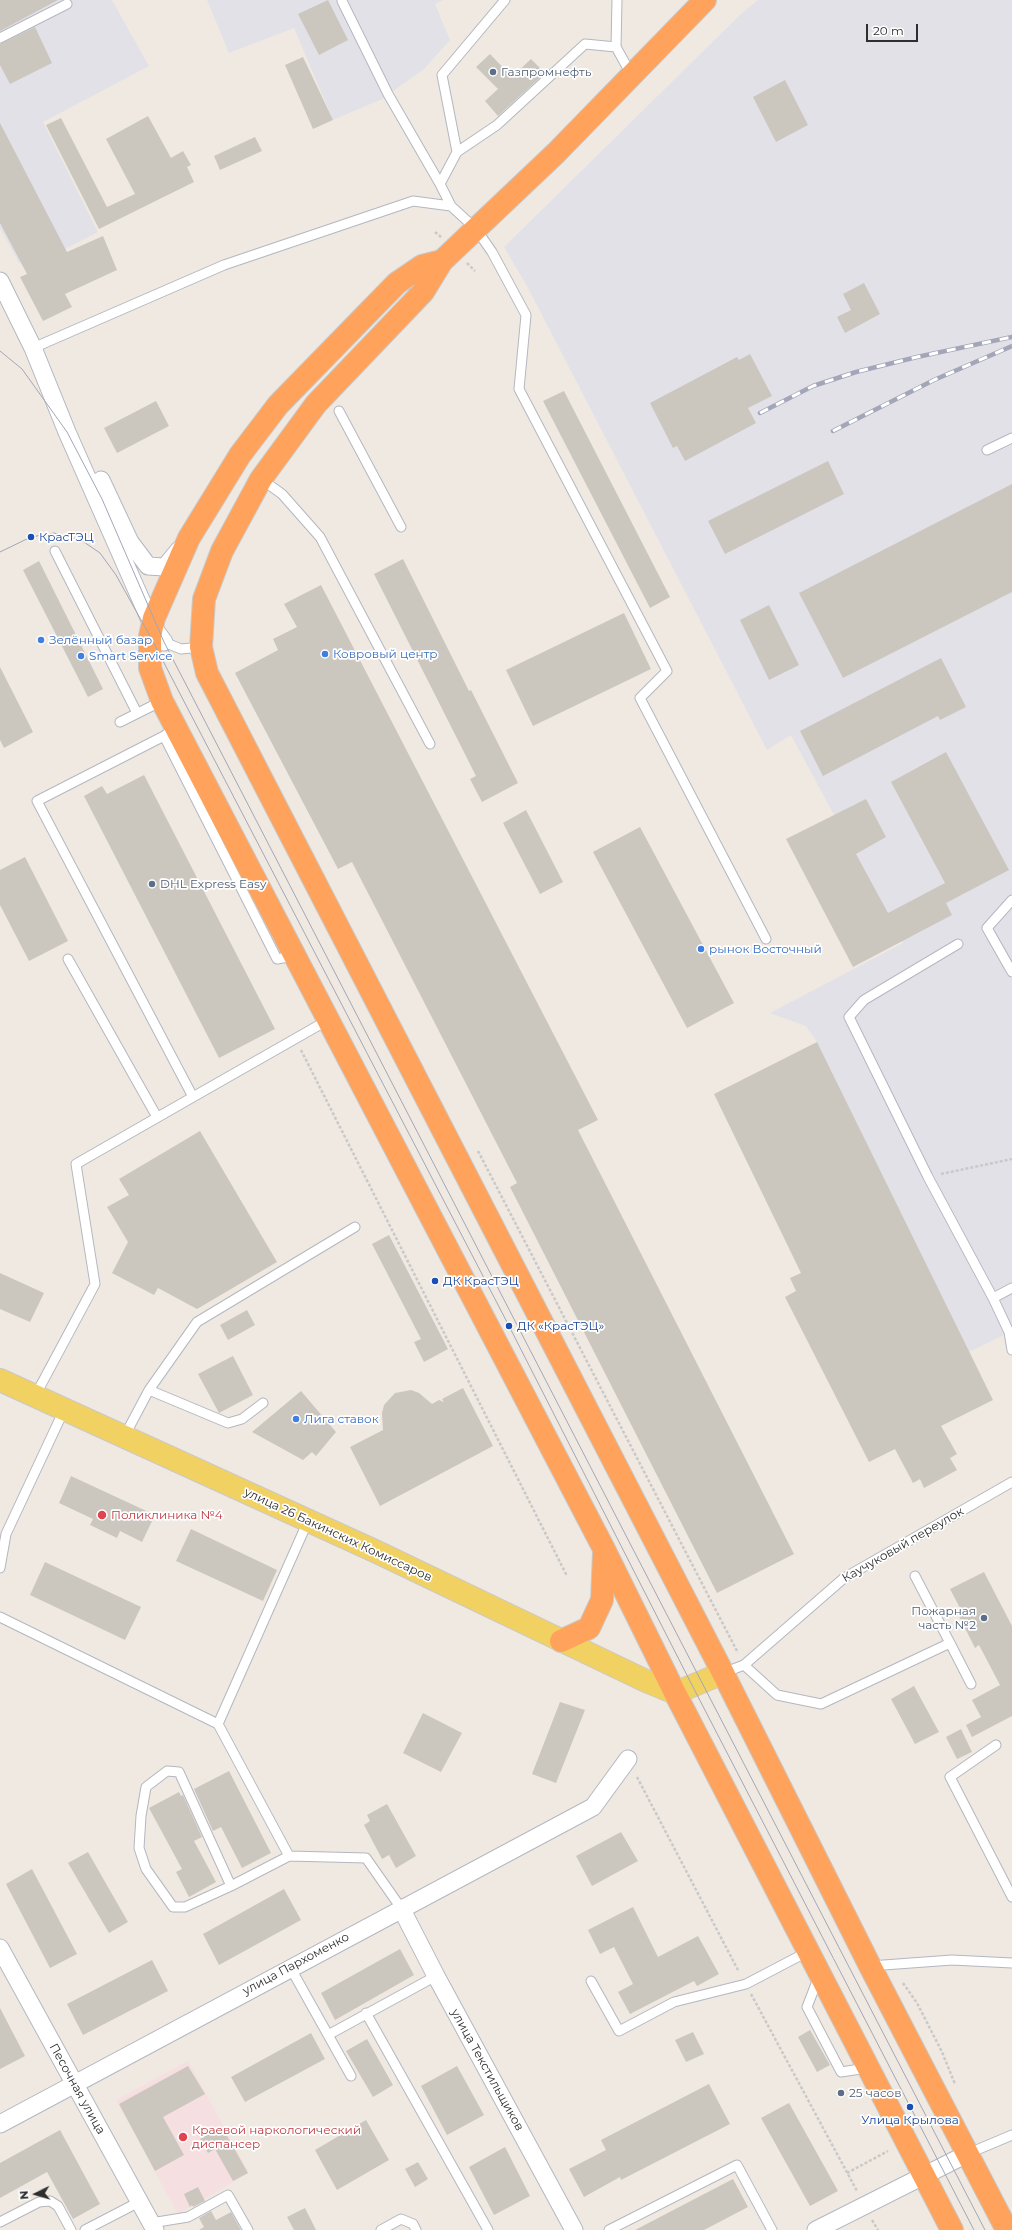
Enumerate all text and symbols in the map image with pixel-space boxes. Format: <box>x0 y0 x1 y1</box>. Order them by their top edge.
scale bar <box>868 16 920 42</box>
text: 20 m <box>873 23 904 38</box>
place label: Газпромнефть <box>501 65 591 79</box>
marker: Газпромнефть <box>488 67 498 77</box>
place label: КрасТЭЦ <box>39 530 94 544</box>
marker: КрасТЭЦ <box>26 532 36 542</box>
place label: Зелённый базар <box>49 633 152 647</box>
marker: Зелённый базар <box>36 635 46 645</box>
place label: Ковровый центр <box>333 647 438 661</box>
place label: Smart Service <box>89 649 172 663</box>
marker: Ковровый центр <box>320 649 330 659</box>
marker: Smart Service <box>76 651 86 661</box>
place label: DHL Express Easy <box>160 877 266 891</box>
marker: DHL Express Easy <box>147 879 157 889</box>
place label: рынок Восточный <box>709 942 822 956</box>
marker: рынок Восточный <box>696 944 706 954</box>
place label: ДК КрасТЭЦ <box>443 1274 519 1288</box>
marker: ДК КрасТЭЦ <box>430 1276 440 1286</box>
place label: ДК «КрасТЭЦ» <box>517 1319 604 1333</box>
marker: ДК «КрасТЭЦ» <box>504 1321 514 1331</box>
place label: Лига ставок <box>304 1412 379 1426</box>
marker: Лига ставок <box>291 1414 301 1424</box>
street label: улица 26 Бакинских Комиссаров <box>242 1485 434 1585</box>
street label: Каучуковый переулок <box>840 1504 966 1586</box>
place label: Поликлиника №4 <box>111 1508 223 1522</box>
marker: Поликлиника №4 <box>96 1509 108 1521</box>
place label: Пожарная часть №2 <box>911 1604 976 1632</box>
marker: Пожарная часть №2 <box>979 1613 989 1623</box>
street label: улица Пархоменко <box>240 1930 352 1998</box>
street label: улица Текстильщиков <box>447 2007 527 2133</box>
street label: Песочная улица <box>46 2041 108 2137</box>
place label: 25 часов <box>849 2086 902 2100</box>
marker: 25 часов <box>836 2088 846 2098</box>
marker: Улица Крылова <box>905 2102 915 2112</box>
place label: Улица Крылова <box>861 2113 959 2127</box>
place label: Краевой наркологический диспансер <box>192 2123 361 2151</box>
marker: Краевой наркологический диспансер <box>177 2131 189 2143</box>
north arrow <box>16 2174 56 2214</box>
text: N <box>17 2190 31 2200</box>

